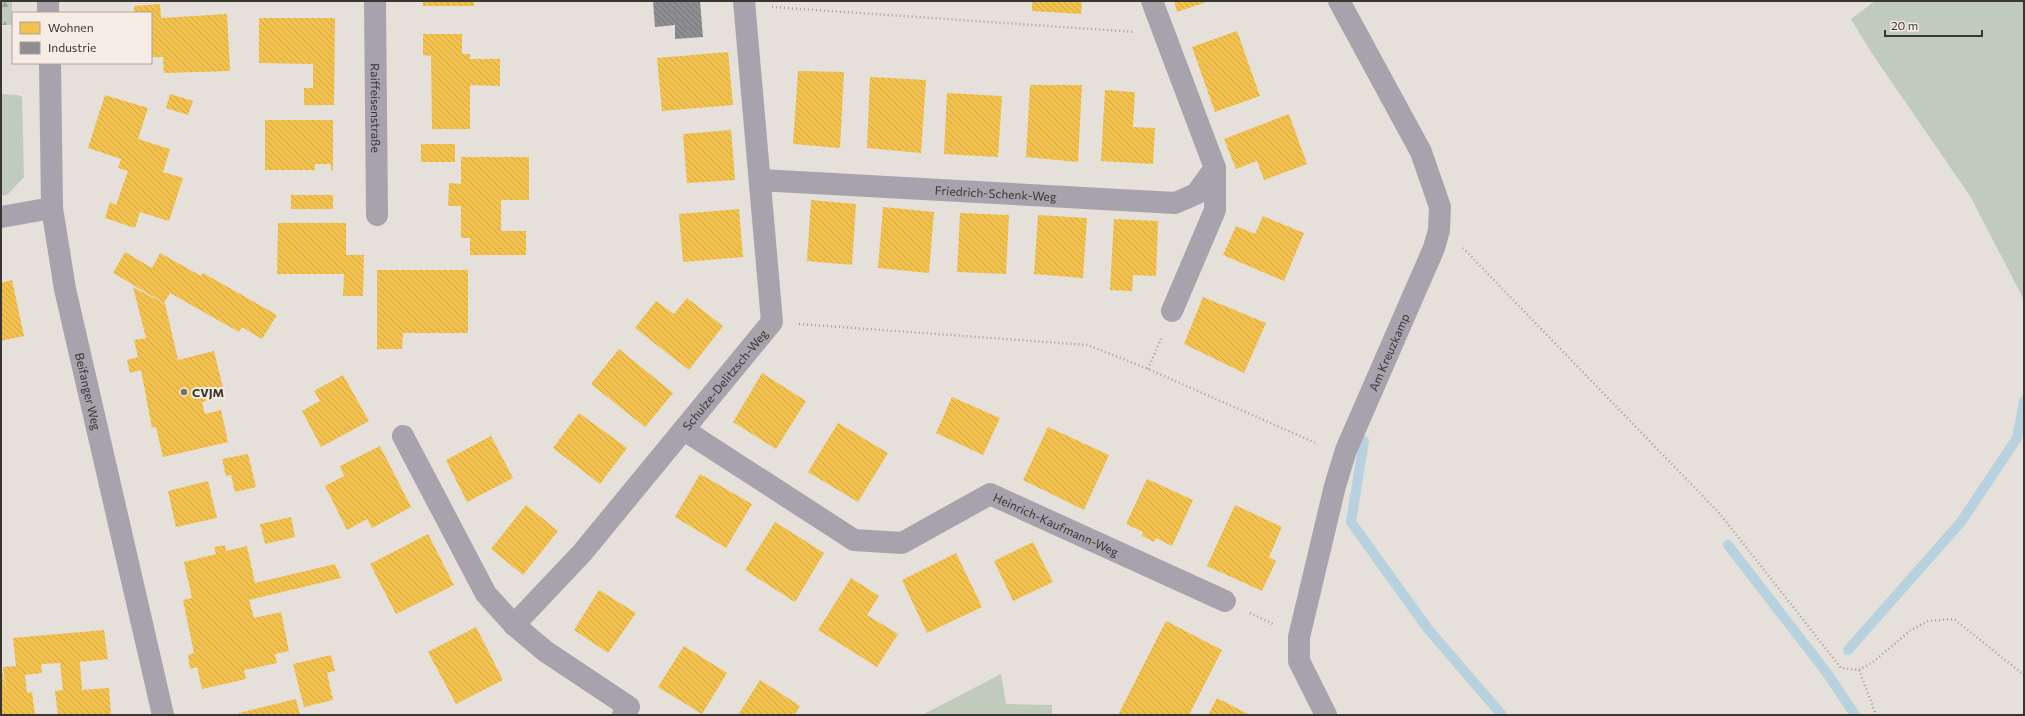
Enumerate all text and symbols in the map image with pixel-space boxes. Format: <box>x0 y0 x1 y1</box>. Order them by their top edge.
legend <box>12 12 152 64</box>
scale bar <box>1885 12 1982 38</box>
text: 20 m <box>1891 18 1918 32</box>
text: Wohnen <box>48 20 94 34</box>
text: Industrie <box>48 40 96 54</box>
street label: Raiffeisenstraße <box>369 63 383 153</box>
street label: Friedrich-Schenk-Weg <box>934 183 1057 203</box>
street label: Am Kreuzkamp <box>1366 311 1412 393</box>
street label: Schulze-Delitzsch-Weg <box>679 326 771 433</box>
street label: Beifanger Weg <box>73 351 104 432</box>
place label: CVJM <box>192 385 224 400</box>
marker: CVJM <box>179 387 189 397</box>
street label: Heinrich-Kaufmann-Weg <box>991 490 1121 559</box>

